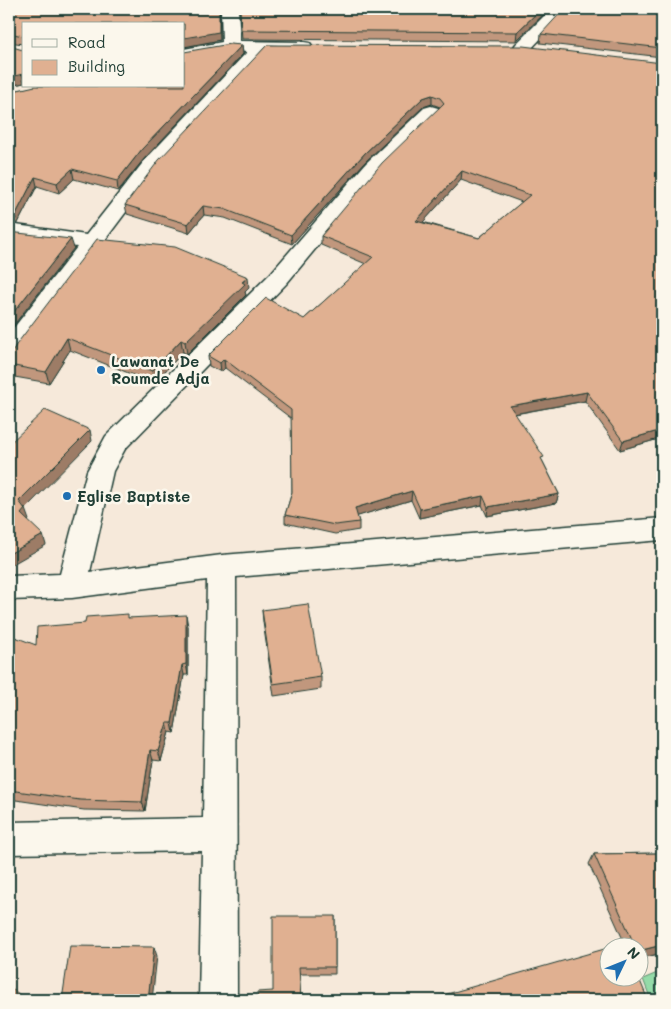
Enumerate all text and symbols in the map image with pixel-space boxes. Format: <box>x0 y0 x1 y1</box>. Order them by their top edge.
legend <box>22 22 185 88</box>
text: Road <box>68 32 105 52</box>
text: Building <box>68 56 125 76</box>
place label: Lawanat De Roumde Adja <box>111 351 210 388</box>
marker: Lawanat De Roumde Adja <box>95 364 107 376</box>
place label: Eglise Baptiste <box>77 486 190 506</box>
marker: Eglise Baptiste <box>61 490 73 502</box>
north arrow <box>598 936 648 986</box>
text: N <box>623 942 644 963</box>

